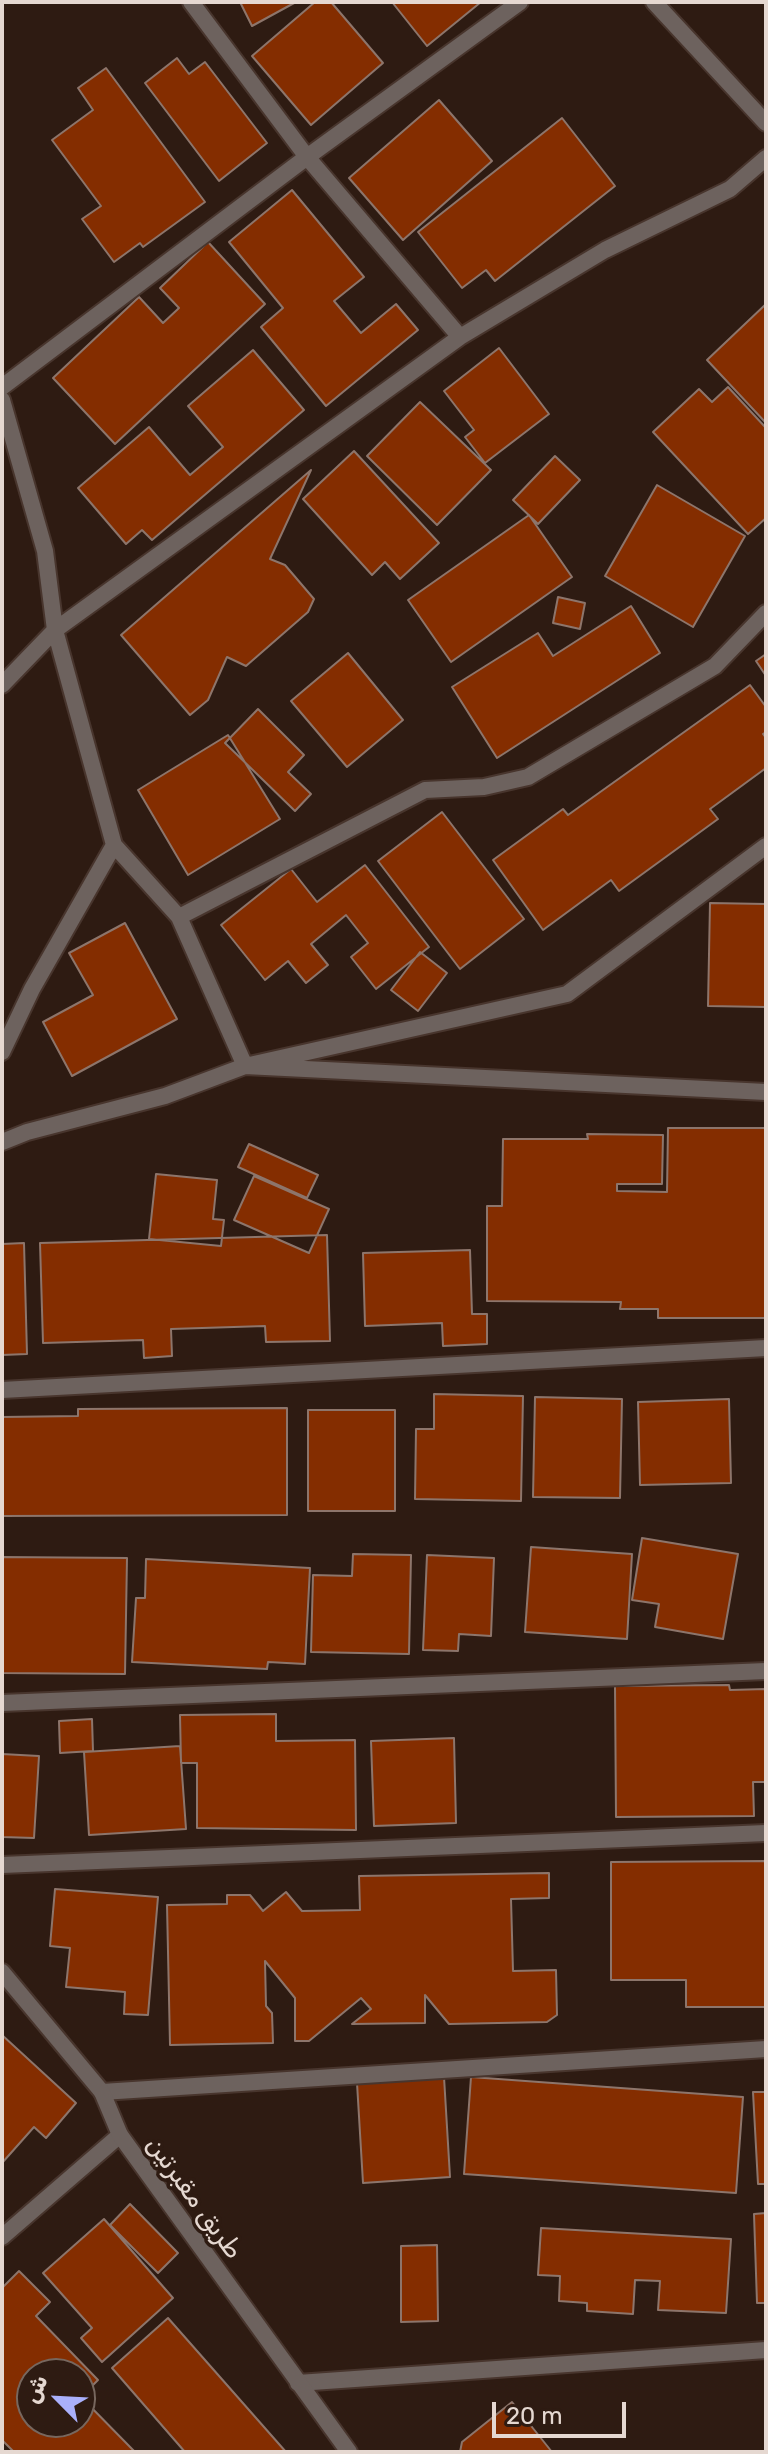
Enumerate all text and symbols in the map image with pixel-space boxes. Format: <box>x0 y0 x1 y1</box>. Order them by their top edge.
street label: طريق مقبرتين <box>139 2130 249 2266</box>
north arrow <box>16 2358 96 2438</box>
text: ش <box>17 2371 53 2407</box>
scale bar <box>496 2386 630 2436</box>
text: 20 m <box>506 2402 563 2430</box>

